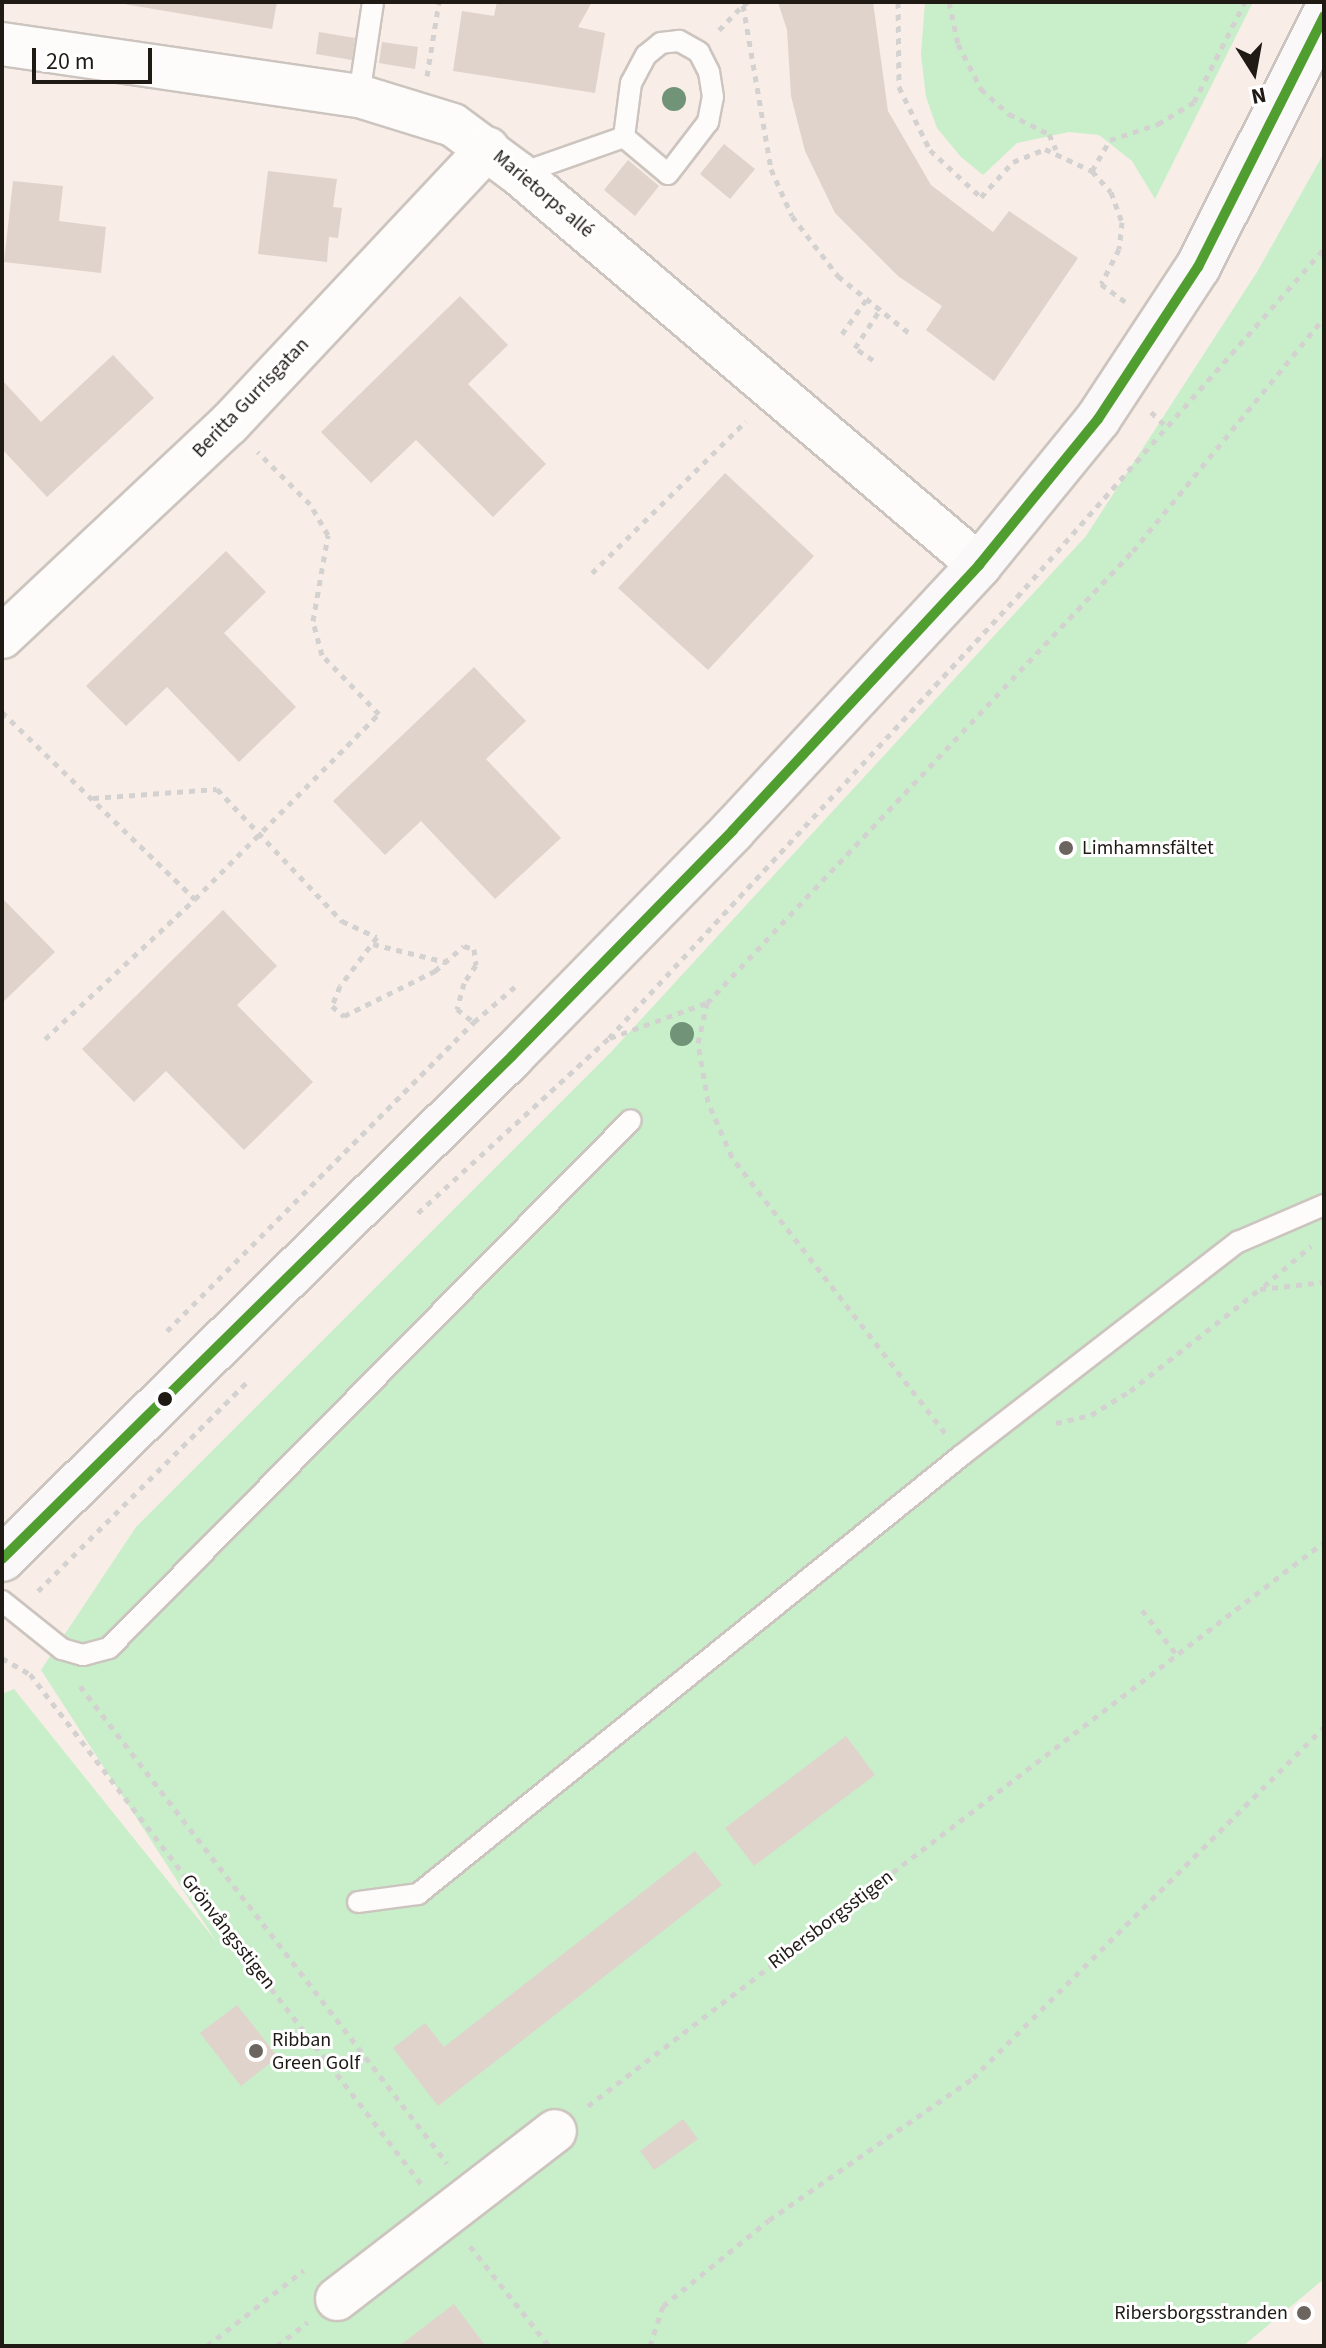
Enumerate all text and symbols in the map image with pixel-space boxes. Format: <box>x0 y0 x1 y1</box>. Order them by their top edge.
scale bar <box>36 32 156 82</box>
north arrow <box>1214 32 1294 112</box>
text: 20 m <box>46 44 95 79</box>
text: N <box>1248 78 1269 113</box>
street label: Marietorps allé <box>488 145 598 243</box>
street label: Beritta Gurrisgatan <box>188 333 314 463</box>
place label: Limhamnsfältet <box>1082 836 1214 860</box>
marker: Limhamnsfältet <box>1057 839 1075 857</box>
unlabelled marker <box>157 1391 173 1407</box>
street label: Ribersborgsstigen <box>764 1865 898 1975</box>
street label: Grönvångsstigen <box>176 1870 280 1994</box>
place label: Ribban Green Golf <box>272 2028 360 2075</box>
marker: Ribban Green Golf <box>247 2042 265 2060</box>
place label: Ribersborgsstranden <box>1114 2301 1288 2325</box>
marker: Ribersborgsstranden <box>1295 2304 1313 2322</box>

